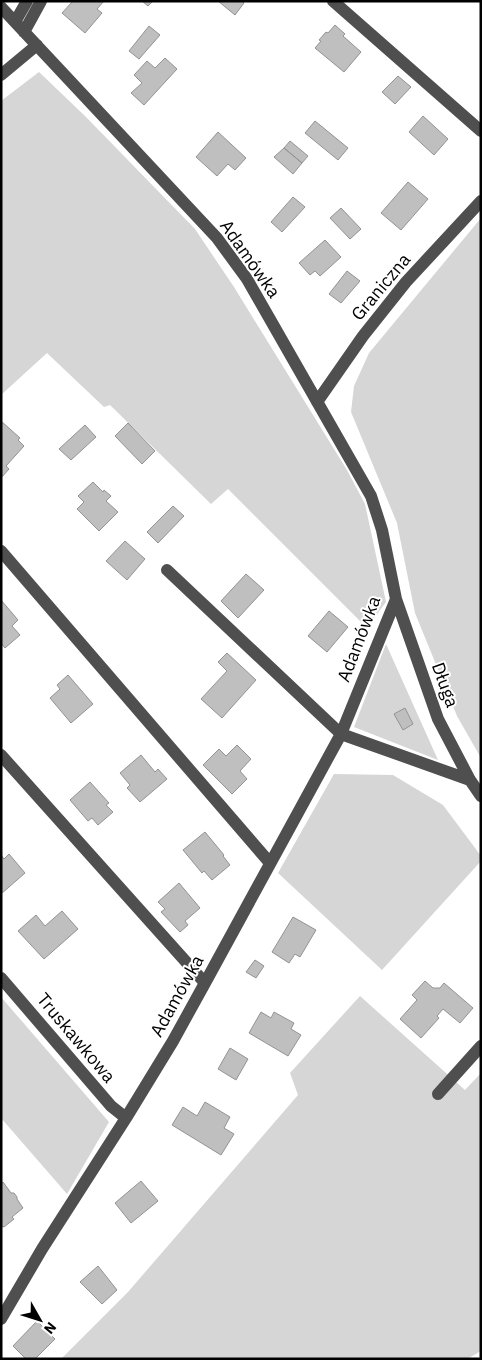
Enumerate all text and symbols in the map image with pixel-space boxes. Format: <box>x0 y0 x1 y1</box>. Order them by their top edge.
street label: Adamówka <box>215 215 286 303</box>
street label: Graniczna <box>346 248 416 325</box>
street label: Adamówka <box>332 592 386 685</box>
street label: Długa <box>427 659 464 711</box>
street label: Adamówka <box>145 950 209 1041</box>
street label: Truskawkowa <box>32 988 121 1088</box>
north arrow <box>15 1295 65 1345</box>
text: N <box>40 1319 60 1338</box>

